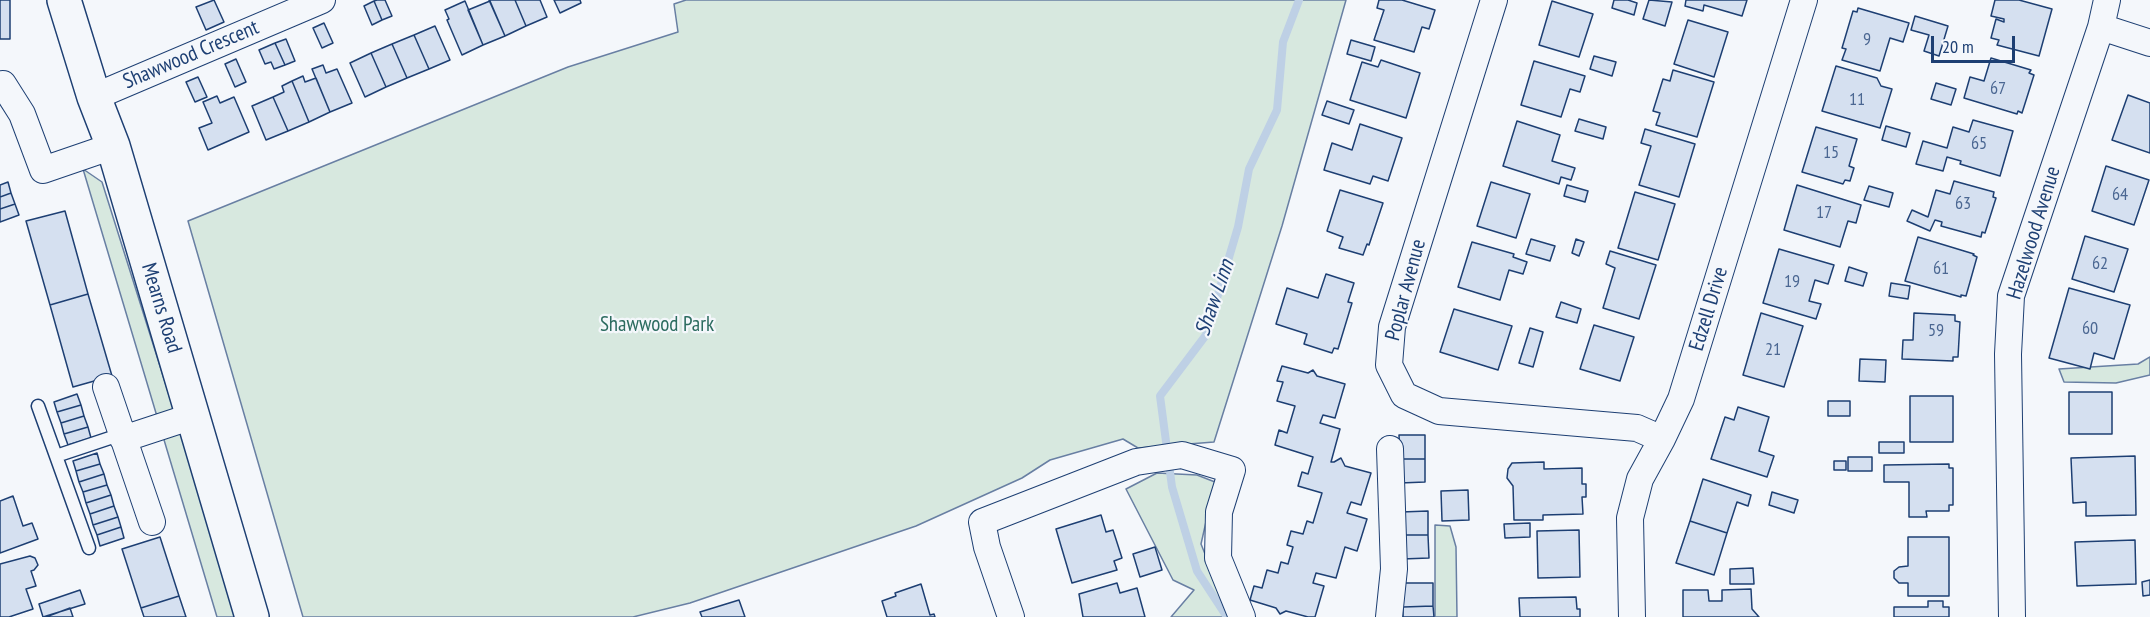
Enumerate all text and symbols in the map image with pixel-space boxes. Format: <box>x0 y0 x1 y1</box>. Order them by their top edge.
street label: Shawwood Crescent <box>119 15 263 95</box>
scale bar <box>1934 24 2018 62</box>
house number: 9 <box>1863 29 1871 51</box>
text: 20 m <box>1942 35 1974 58</box>
house number: 67 <box>1990 78 2006 100</box>
house number: 11 <box>1849 89 1865 111</box>
house number: 65 <box>1971 133 1987 155</box>
house number: 15 <box>1823 142 1839 164</box>
street label: Hazelwood Avenue <box>2002 164 2066 302</box>
house number: 64 <box>2112 184 2128 206</box>
house number: 63 <box>1955 193 1971 215</box>
house number: 17 <box>1816 202 1832 224</box>
street label: Poplar Avenue <box>1380 237 1432 343</box>
house number: 62 <box>2092 253 2108 275</box>
water label: Shaw Linn <box>1190 256 1240 340</box>
house number: 61 <box>1933 258 1949 280</box>
street label: Mearns Road <box>135 260 187 356</box>
street label: Edzell Drive <box>1684 264 1734 354</box>
house number: 19 <box>1784 271 1800 293</box>
park label: Shawwood Park <box>600 312 714 338</box>
house number: 60 <box>2082 318 2098 340</box>
house number: 59 <box>1928 320 1944 342</box>
house number: 21 <box>1765 339 1781 361</box>

